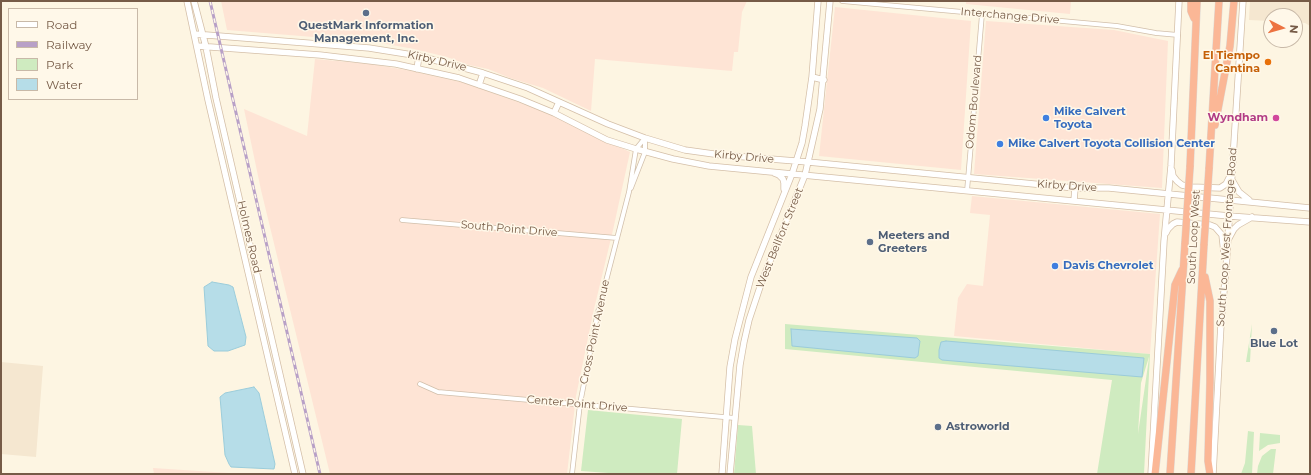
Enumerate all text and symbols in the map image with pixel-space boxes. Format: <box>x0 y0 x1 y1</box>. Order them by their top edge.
street label: Interchange Drive <box>960 5 1060 27</box>
legend <box>8 8 138 100</box>
marker: QuestMark Information Management, Inc. <box>361 8 371 18</box>
north arrow <box>1263 8 1303 48</box>
text: Road <box>46 17 77 32</box>
place label: QuestMark Information Management, Inc. <box>298 19 434 45</box>
text: N <box>1287 24 1301 34</box>
text: Railway <box>46 37 92 52</box>
street label: Kirby Drive <box>406 48 468 74</box>
place label: El Tiempo Cantina <box>1203 49 1260 75</box>
street label: Odom Boulevard <box>963 55 985 149</box>
text: Park <box>46 57 73 72</box>
marker: El Tiempo Cantina <box>1263 57 1273 67</box>
text: Water <box>46 77 82 92</box>
place label: Mike Calvert Toyota <box>1054 105 1126 131</box>
place label: Wyndham <box>1207 111 1268 125</box>
marker: Mike Calvert Toyota <box>1041 113 1051 123</box>
marker: Wyndham <box>1271 113 1281 123</box>
place label: Mike Calvert Toyota Collision Center <box>1008 137 1215 151</box>
marker: Mike Calvert Toyota Collision Center <box>995 139 1005 149</box>
street label: South Loop West Frontage Road <box>1214 147 1240 327</box>
street label: Kirby Drive <box>714 148 774 166</box>
street label: Kirby Drive <box>1037 177 1097 195</box>
street label: West Bellfort Street <box>754 186 806 290</box>
street label: South Loop West <box>1185 189 1203 285</box>
street label: Holmes Road <box>234 199 264 275</box>
street label: South Point Drive <box>460 218 558 240</box>
place label: Meeters and Greeters <box>878 229 950 255</box>
marker: Meeters and Greeters <box>865 237 875 247</box>
place label: Davis Chevrolet <box>1063 259 1154 273</box>
marker: Davis Chevrolet <box>1050 261 1060 271</box>
street label: Cross Point Avenue <box>577 279 613 385</box>
marker: Blue Lot <box>1269 326 1279 336</box>
place label: Blue Lot <box>1250 337 1298 351</box>
street label: Center Point Drive <box>526 393 628 415</box>
place label: Astroworld <box>946 420 1010 434</box>
marker: Astroworld <box>933 422 943 432</box>

